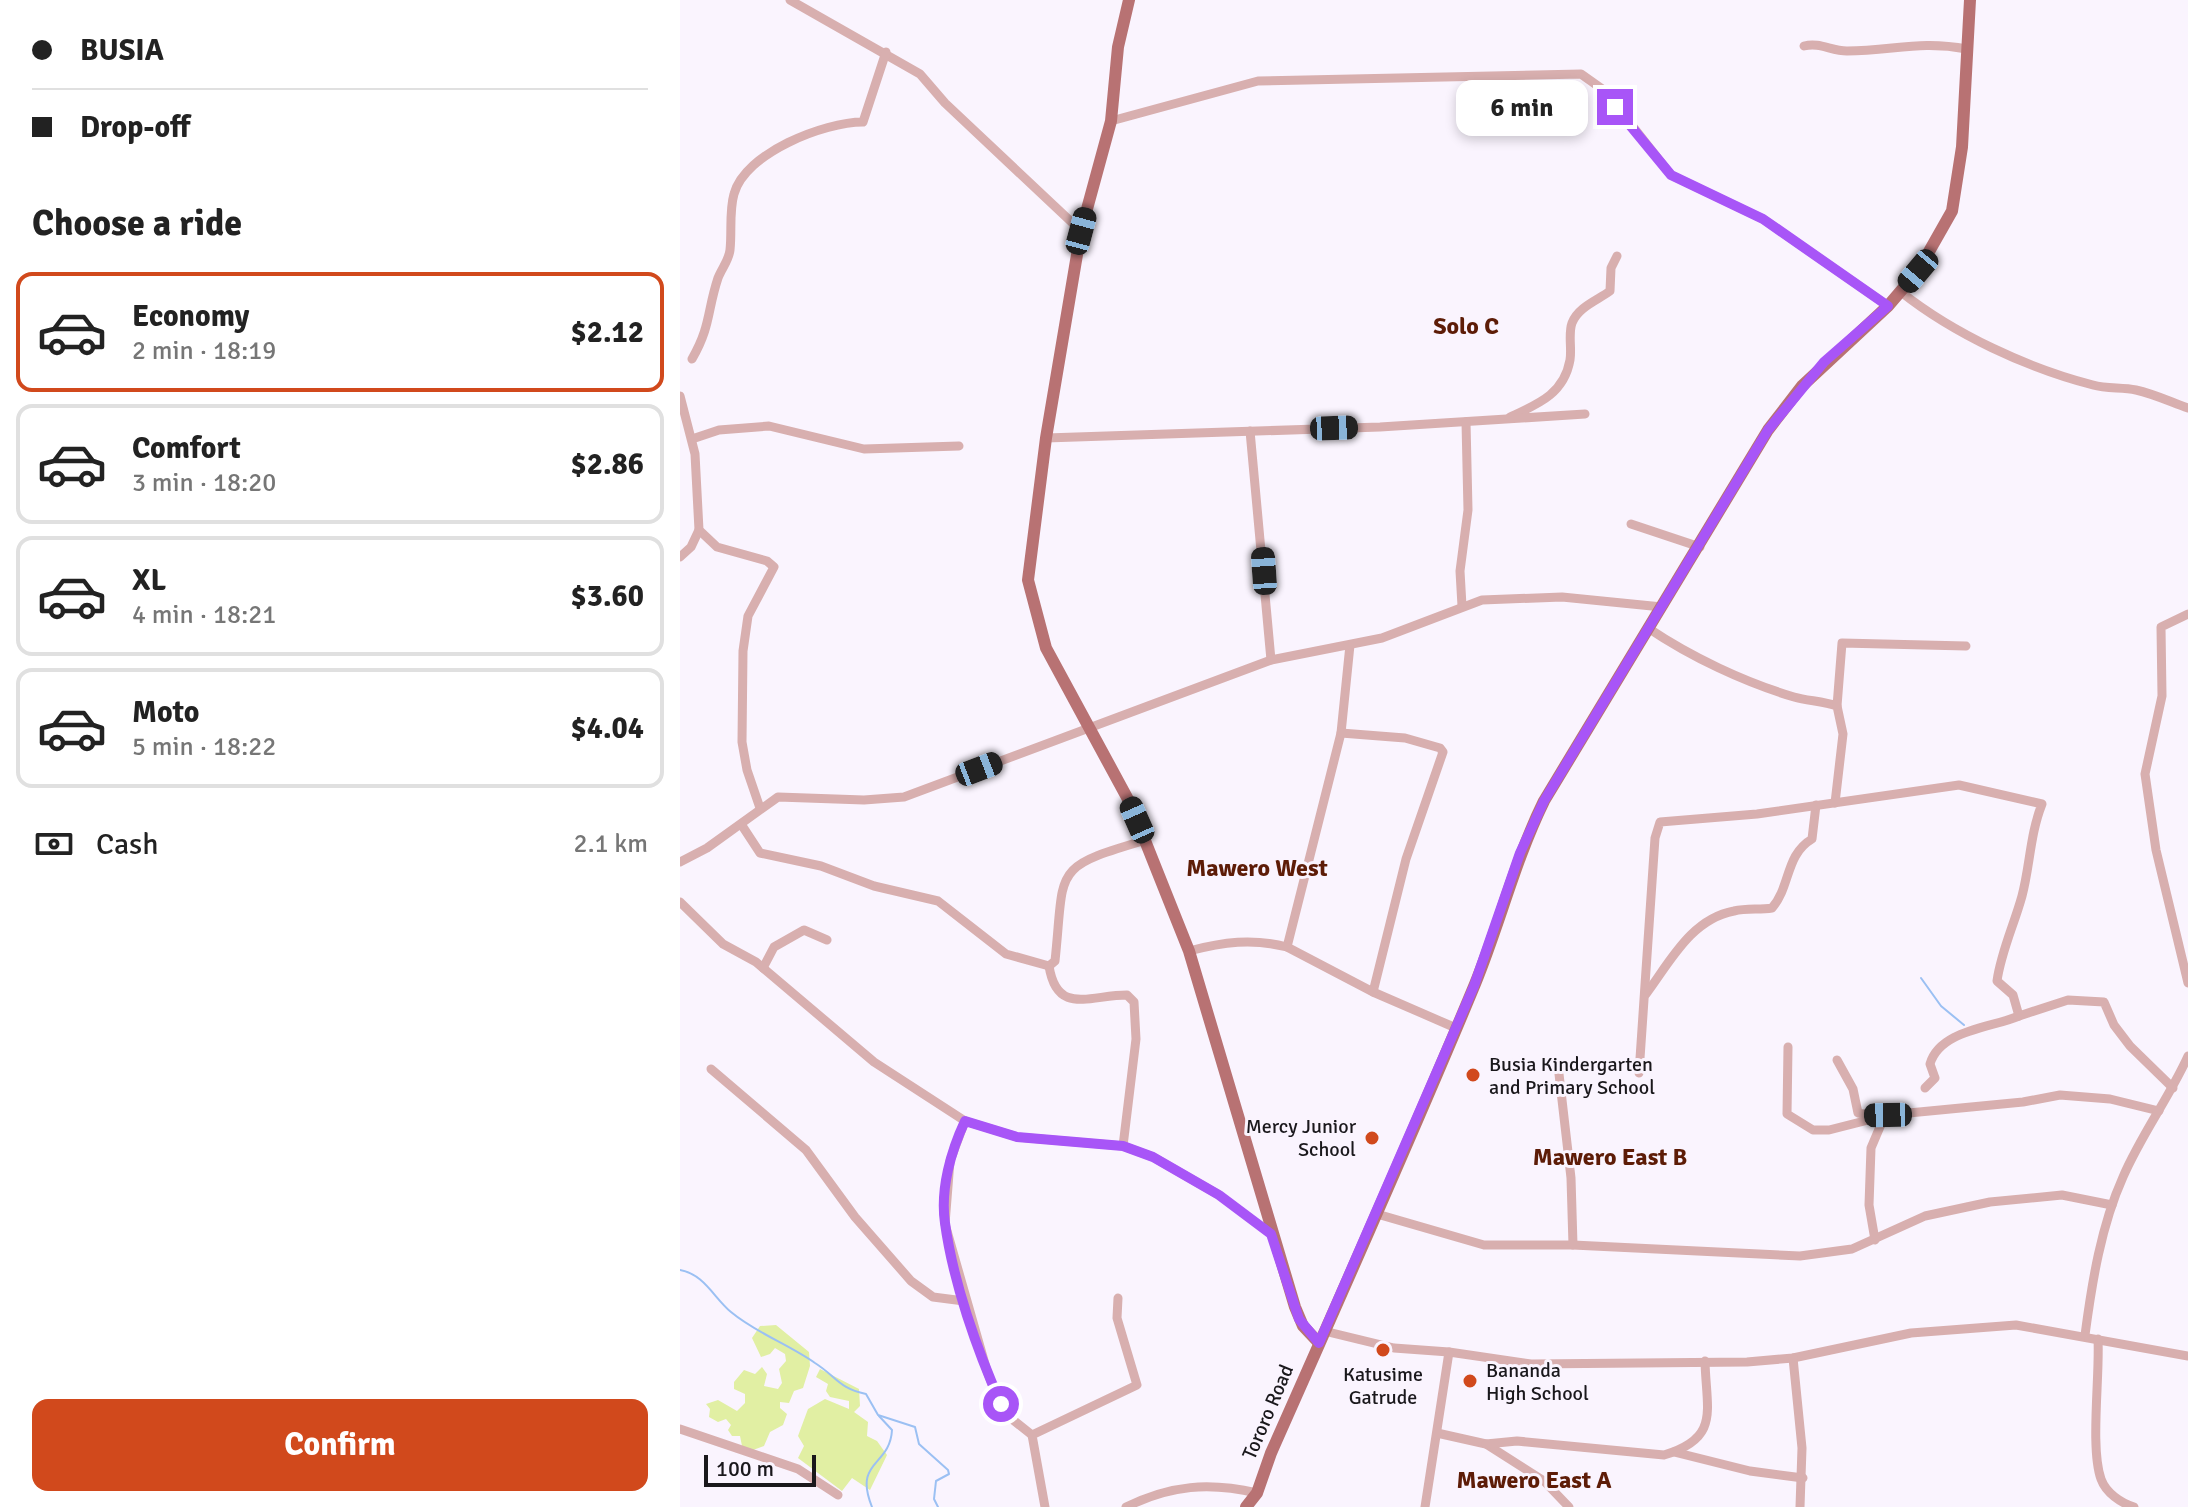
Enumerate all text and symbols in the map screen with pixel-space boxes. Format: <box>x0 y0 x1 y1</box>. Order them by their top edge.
text: BUSIA <box>80 32 164 69</box>
callout: 6 min <box>1455 79 1587 135</box>
route end <box>1597 89 1633 125</box>
text: 6 min <box>1491 92 1553 124</box>
text: Drop-off <box>80 109 190 146</box>
text: Choose a ride <box>32 201 242 246</box>
car <box>1063 205 1099 257</box>
car <box>1893 245 1943 297</box>
icon: car <box>36 296 108 368</box>
text: Economy <box>132 298 249 335</box>
district label: Solo C <box>1433 311 1499 341</box>
text: $2.12 <box>571 314 644 351</box>
text: 2 min · 18:19 <box>132 335 276 367</box>
car <box>1310 415 1358 441</box>
icon: car <box>36 428 108 500</box>
text: Comfort <box>132 430 241 467</box>
text: $2.86 <box>571 446 644 483</box>
text: 3 min · 18:20 <box>132 467 276 499</box>
car <box>1250 546 1278 596</box>
icon: car <box>36 560 108 632</box>
text: XL <box>132 562 166 599</box>
text: $3.60 <box>571 578 644 615</box>
text: 4 min · 18:21 <box>132 599 276 631</box>
icon: car <box>36 692 108 764</box>
text: Moto <box>132 694 199 731</box>
text: $4.04 <box>571 710 644 747</box>
text: 5 min · 18:22 <box>132 731 276 763</box>
car <box>952 749 1006 789</box>
car <box>1116 793 1158 847</box>
icon: cash <box>32 822 76 866</box>
text: Cash <box>96 826 159 863</box>
text: 2.1 km <box>574 828 648 860</box>
district label: Mawero West <box>1186 853 1328 883</box>
place label: Busia Kindergarten and Primary School <box>1489 1052 1655 1100</box>
marker: Busia Kindergarten and Primary School <box>1464 1066 1482 1084</box>
car <box>1864 1103 1912 1127</box>
place label: Mercy Junior School <box>1246 1114 1357 1162</box>
marker: Mercy Junior School <box>1363 1129 1381 1147</box>
district label: Mawero East B <box>1533 1142 1687 1172</box>
marker: Katusime Gatrude <box>1374 1341 1392 1359</box>
place label: Bananda High School <box>1486 1358 1589 1406</box>
street label: Tororo Road <box>1237 1361 1299 1463</box>
place label: Katusime Gatrude <box>1343 1362 1423 1410</box>
marker: Bananda High School <box>1461 1372 1479 1390</box>
route start <box>983 1386 1019 1422</box>
button: Confirm <box>32 1399 648 1491</box>
scale bar <box>704 1451 816 1487</box>
text: 100 m <box>716 1455 774 1482</box>
district label: Mawero East A <box>1456 1465 1612 1495</box>

